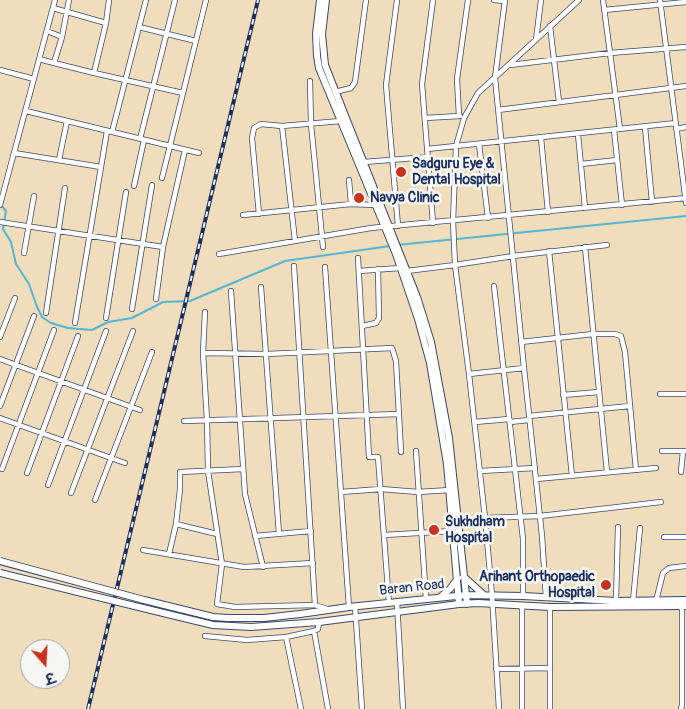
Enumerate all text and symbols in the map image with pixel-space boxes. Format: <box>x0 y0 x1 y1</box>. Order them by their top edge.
place label: Sadguru Eye & Dental Hospital <box>412 156 501 188</box>
marker: Sadguru Eye & Dental Hospital <box>394 165 408 179</box>
place label: Navya Clinic <box>370 190 440 206</box>
marker: Navya Clinic <box>352 191 366 205</box>
place label: Sukhdham Hospital <box>445 514 505 546</box>
marker: Sukhdham Hospital <box>427 523 441 537</box>
place label: Arihant Orthopaedic Hospital <box>479 569 595 602</box>
street label: Baran Road <box>379 576 445 600</box>
marker: Arihant Orthopaedic Hospital <box>599 578 613 592</box>
north arrow <box>20 639 70 689</box>
text: उ <box>43 668 57 687</box>

